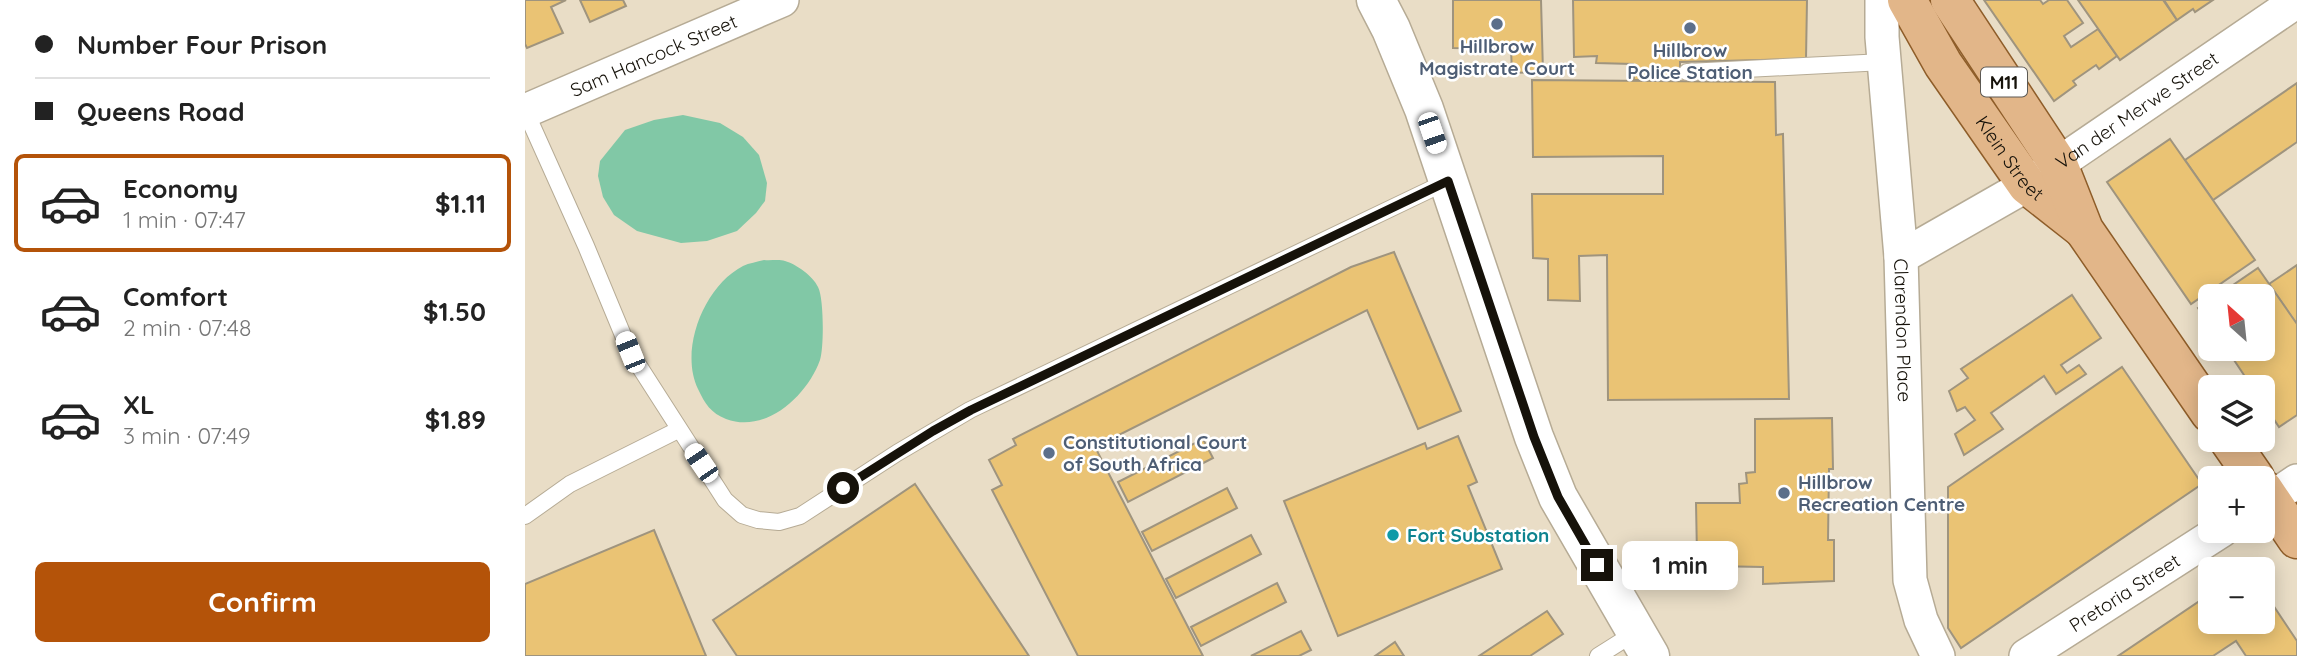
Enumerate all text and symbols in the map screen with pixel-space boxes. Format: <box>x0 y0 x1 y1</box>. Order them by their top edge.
street label: Sam Hancock Street <box>566 9 741 102</box>
marker: Hillbrow Magistrate Court <box>1489 16 1505 32</box>
marker: Hillbrow Police Station <box>1682 20 1698 36</box>
text: Number Four Prison <box>77 28 327 61</box>
place label: Hillbrow Magistrate Court <box>1419 34 1575 80</box>
place label: Hillbrow Police Station <box>1627 38 1753 84</box>
street label: Van der Merwe Street <box>2051 46 2223 174</box>
road number: M11 <box>1981 68 2027 96</box>
text: Queens Road <box>77 95 245 128</box>
car <box>1416 110 1449 156</box>
street label: Klein Street <box>1971 111 2049 206</box>
icon: car <box>39 172 102 235</box>
text: Economy <box>123 172 238 205</box>
text: $1.11 <box>435 187 486 220</box>
text: 1 min · 07:47 <box>123 205 246 234</box>
street label: Clarendon Place <box>1889 258 1917 402</box>
icon: car <box>39 280 102 343</box>
text: Comfort <box>123 280 228 313</box>
north arrow <box>2198 284 2275 360</box>
map controls <box>2198 284 2275 634</box>
text: $1.50 <box>423 295 486 328</box>
text: 2 min · 07:48 <box>123 313 251 342</box>
car <box>613 329 648 375</box>
button: layers <box>2198 375 2275 452</box>
icon: car <box>39 388 102 451</box>
text: XL <box>123 388 155 421</box>
text: $1.89 <box>425 403 486 436</box>
text: 3 min · 07:49 <box>123 421 251 450</box>
place label: Constitutional Court of South Africa <box>1063 430 1247 476</box>
car <box>681 440 722 486</box>
marker: Constitutional Court of South Africa <box>1041 445 1057 461</box>
button: + <box>2198 466 2275 543</box>
place label: Hillbrow Recreation Centre <box>1798 470 1965 516</box>
route start <box>827 472 859 504</box>
marker: Hillbrow Recreation Centre <box>1776 485 1792 501</box>
place label: Fort Substation <box>1407 523 1549 547</box>
marker: Fort Substation <box>1385 527 1401 543</box>
callout: 1 min <box>1621 540 1737 590</box>
street label: Pretoria Street <box>2065 548 2184 637</box>
route end <box>1581 549 1613 581</box>
text: 1 min <box>1652 551 1708 580</box>
button: − <box>2198 557 2275 634</box>
button: Confirm <box>35 562 490 642</box>

